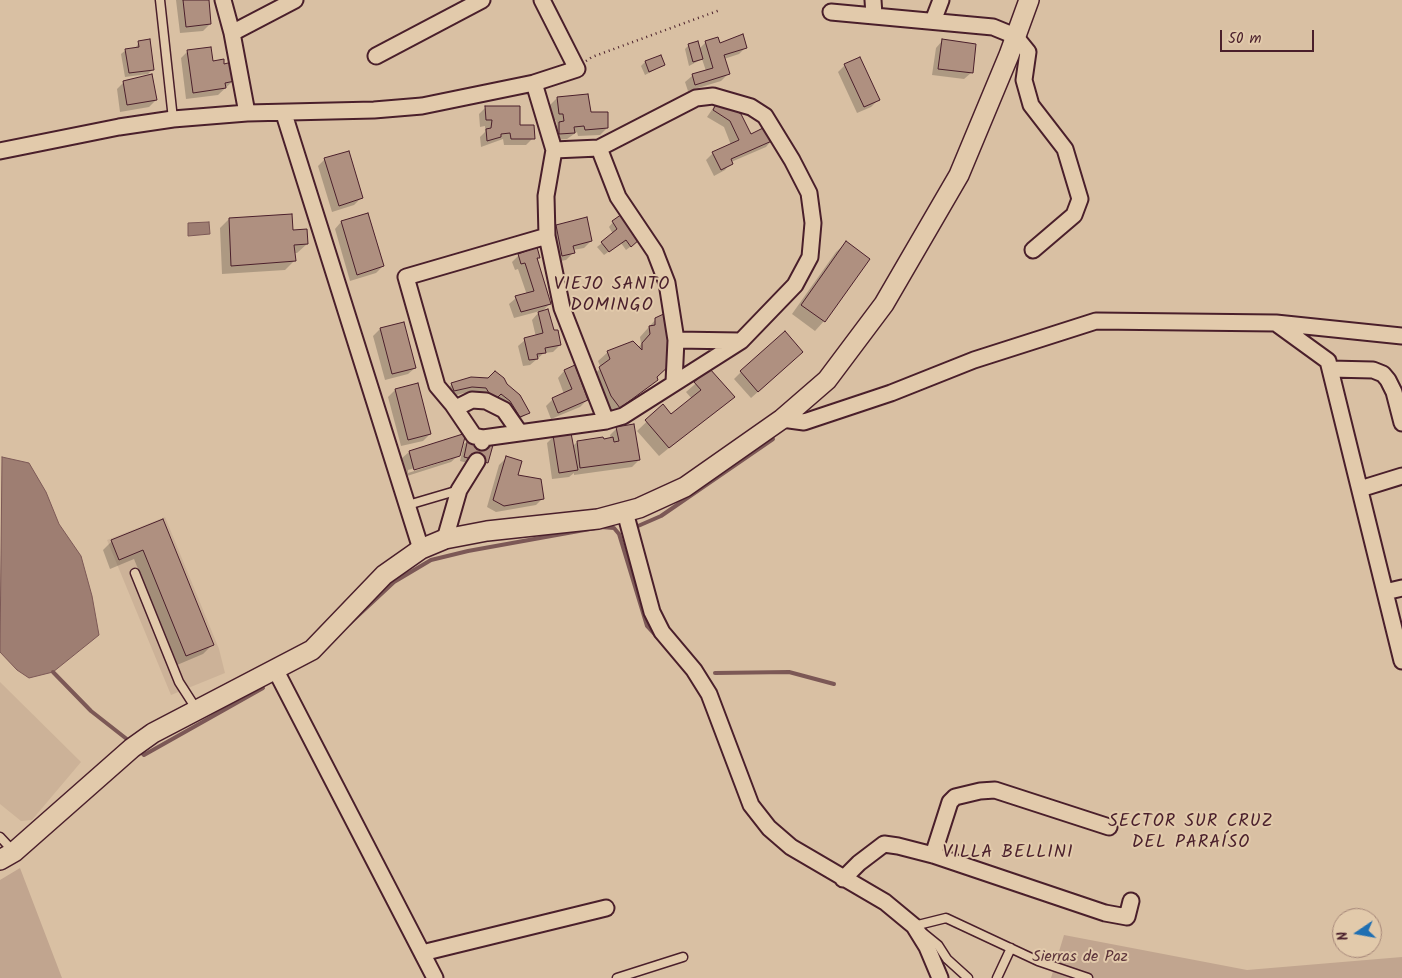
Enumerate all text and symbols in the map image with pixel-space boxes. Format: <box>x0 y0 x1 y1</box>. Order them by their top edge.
scale bar <box>1222 20 1316 52</box>
text: 50 m <box>1228 27 1262 51</box>
district label: VIEJO SANTO DOMINGO <box>552 275 672 318</box>
district label: SECTOR SUR CRUZ DEL PARAÍSO <box>1106 812 1276 854</box>
district label: VILLA BELLINI <box>941 843 1075 865</box>
north arrow <box>1332 908 1382 958</box>
text: N <box>1332 929 1355 943</box>
park label: Sierras de Paz <box>1032 948 1128 968</box>

